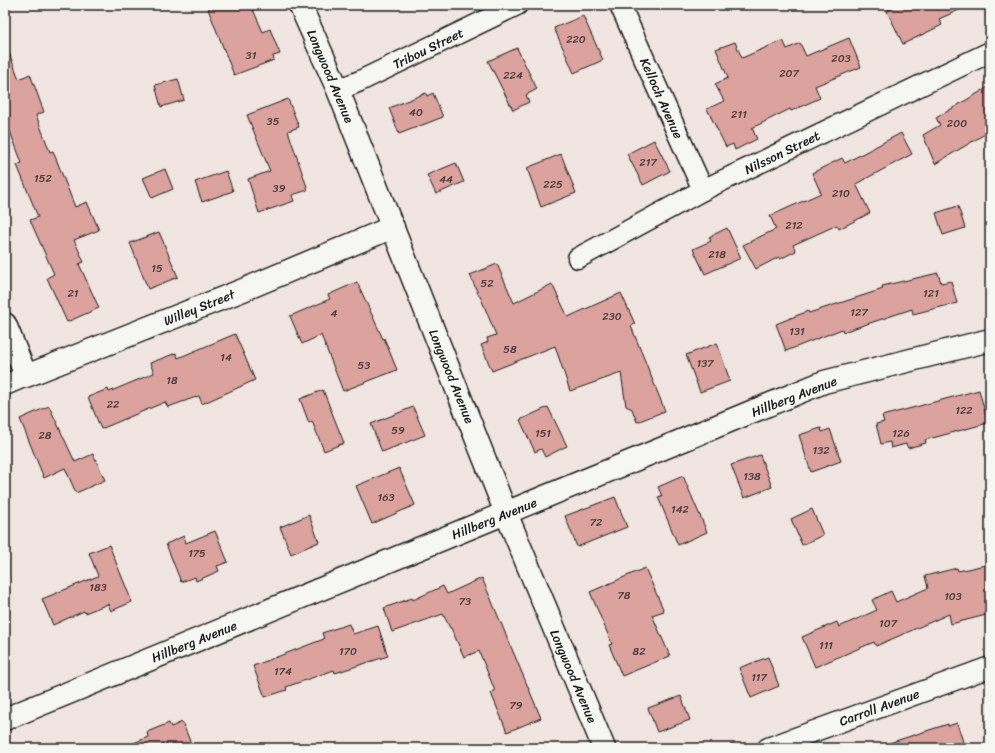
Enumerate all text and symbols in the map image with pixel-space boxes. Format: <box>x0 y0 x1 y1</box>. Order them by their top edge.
street label: Tribou Street <box>389 21 468 76</box>
street label: Longwood Avenue <box>300 26 361 127</box>
house number: 220 <box>566 30 586 49</box>
house number: 31 <box>246 46 257 65</box>
house number: 203 <box>831 49 851 68</box>
street label: Kelloch Avenue <box>633 54 690 143</box>
house number: 207 <box>779 64 800 83</box>
house number: 224 <box>503 66 523 85</box>
house number: 40 <box>409 103 423 122</box>
house number: 211 <box>731 105 747 124</box>
house number: 35 <box>267 112 280 131</box>
house number: 200 <box>947 114 967 133</box>
street label: Nilsson Street <box>740 124 825 181</box>
house number: 217 <box>639 153 657 172</box>
house number: 152 <box>34 169 53 188</box>
house number: 44 <box>439 170 453 189</box>
house number: 225 <box>543 175 563 194</box>
house number: 39 <box>273 179 286 198</box>
house number: 210 <box>832 184 850 203</box>
house number: 212 <box>785 216 803 235</box>
house number: 218 <box>708 245 726 264</box>
house number: 15 <box>151 259 163 278</box>
house number: 52 <box>480 274 494 293</box>
street label: Willey Street <box>160 282 239 332</box>
house number: 21 <box>67 284 79 303</box>
house number: 121 <box>923 284 939 303</box>
house number: 127 <box>850 303 868 322</box>
house number: 4 <box>331 304 338 323</box>
house number: 230 <box>602 307 622 326</box>
house number: 131 <box>789 322 805 341</box>
street label: Longwood Avenue <box>422 326 481 427</box>
house number: 58 <box>503 340 517 359</box>
house number: 14 <box>220 348 232 367</box>
house number: 137 <box>696 354 714 373</box>
house number: 53 <box>358 356 370 375</box>
street label: Hillberg Avenue <box>748 369 841 423</box>
house number: 18 <box>166 371 178 390</box>
house number: 22 <box>107 395 120 414</box>
house number: 122 <box>955 401 973 420</box>
house number: 59 <box>391 421 405 440</box>
house number: 151 <box>535 424 551 443</box>
house number: 126 <box>892 424 910 443</box>
house number: 28 <box>39 426 52 445</box>
house number: 132 <box>812 441 830 460</box>
house number: 138 <box>743 467 761 486</box>
house number: 163 <box>377 488 395 507</box>
street label: Hillberg Avenue <box>448 491 541 546</box>
house number: 142 <box>671 500 690 519</box>
house number: 72 <box>590 513 603 532</box>
house number: 175 <box>188 544 206 563</box>
house number: 183 <box>89 578 107 597</box>
house number: 78 <box>618 586 631 605</box>
house number: 103 <box>944 587 962 606</box>
house number: 73 <box>459 592 471 611</box>
street label: Hillberg Avenue <box>148 614 241 669</box>
house number: 107 <box>879 614 898 633</box>
street label: Longwood Avenue <box>543 626 604 727</box>
house number: 111 <box>819 636 833 655</box>
house number: 170 <box>339 642 357 661</box>
house number: 82 <box>633 642 646 661</box>
house number: 174 <box>274 662 292 681</box>
house number: 117 <box>751 668 768 687</box>
street label: Carroll Avenue <box>836 682 923 733</box>
house number: 79 <box>509 696 523 715</box>

